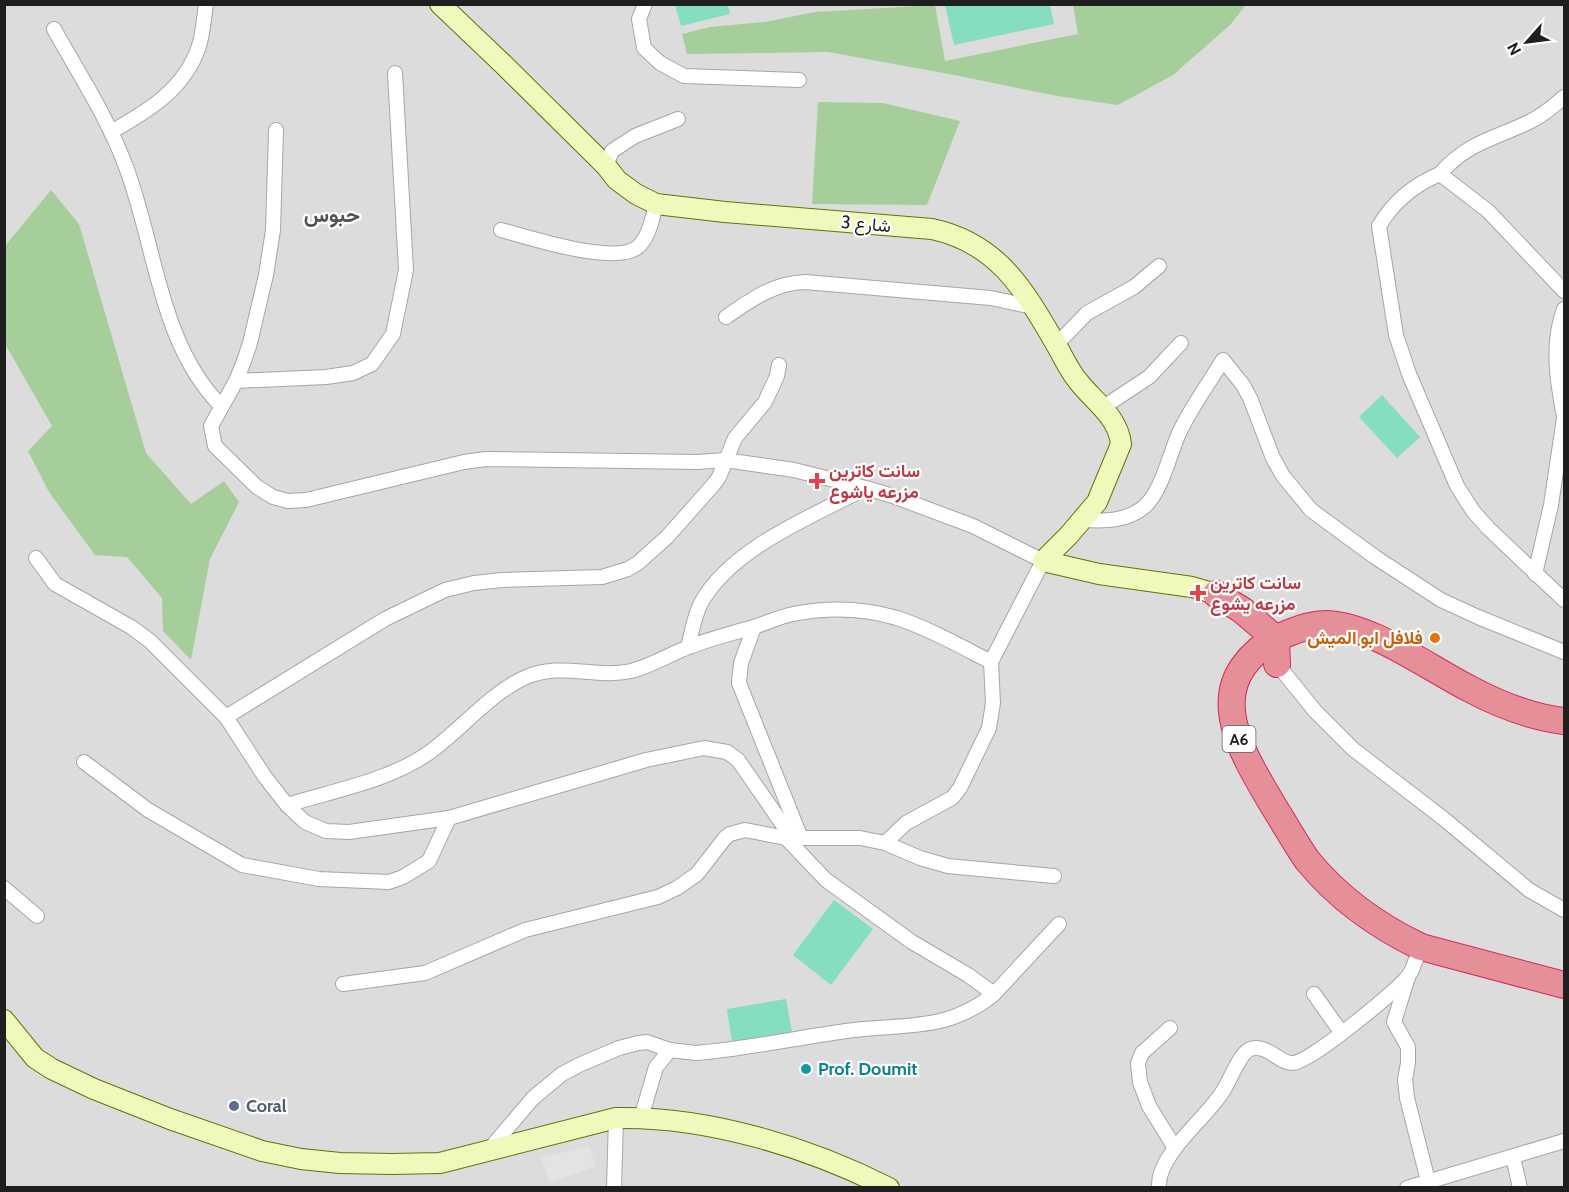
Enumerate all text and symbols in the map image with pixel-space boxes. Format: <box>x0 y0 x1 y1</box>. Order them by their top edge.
north arrow <box>1497 12 1557 72</box>
text: N <box>1503 39 1525 58</box>
district label: حبوس <box>304 202 360 228</box>
street label: شارع 3 <box>840 211 892 238</box>
place label: سانت كاترين مزرعه ياشوع <box>829 460 920 504</box>
marker: سانت كاترين مزرعه ياشوع <box>810 474 824 488</box>
place label: سانت كاترين مزرعه يشوع <box>1210 572 1301 616</box>
marker: سانت كاترين مزرعه يشوع <box>1191 586 1205 600</box>
place label: فلافل ابو الميش <box>1307 627 1423 649</box>
marker: فلافل ابو الميش <box>1428 631 1442 645</box>
road number: A6 <box>1222 726 1256 752</box>
place label: Prof. Doumit <box>818 1058 917 1080</box>
marker: Prof. Doumit <box>799 1062 813 1076</box>
place label: Coral <box>246 1095 287 1117</box>
marker: Coral <box>227 1099 241 1113</box>

